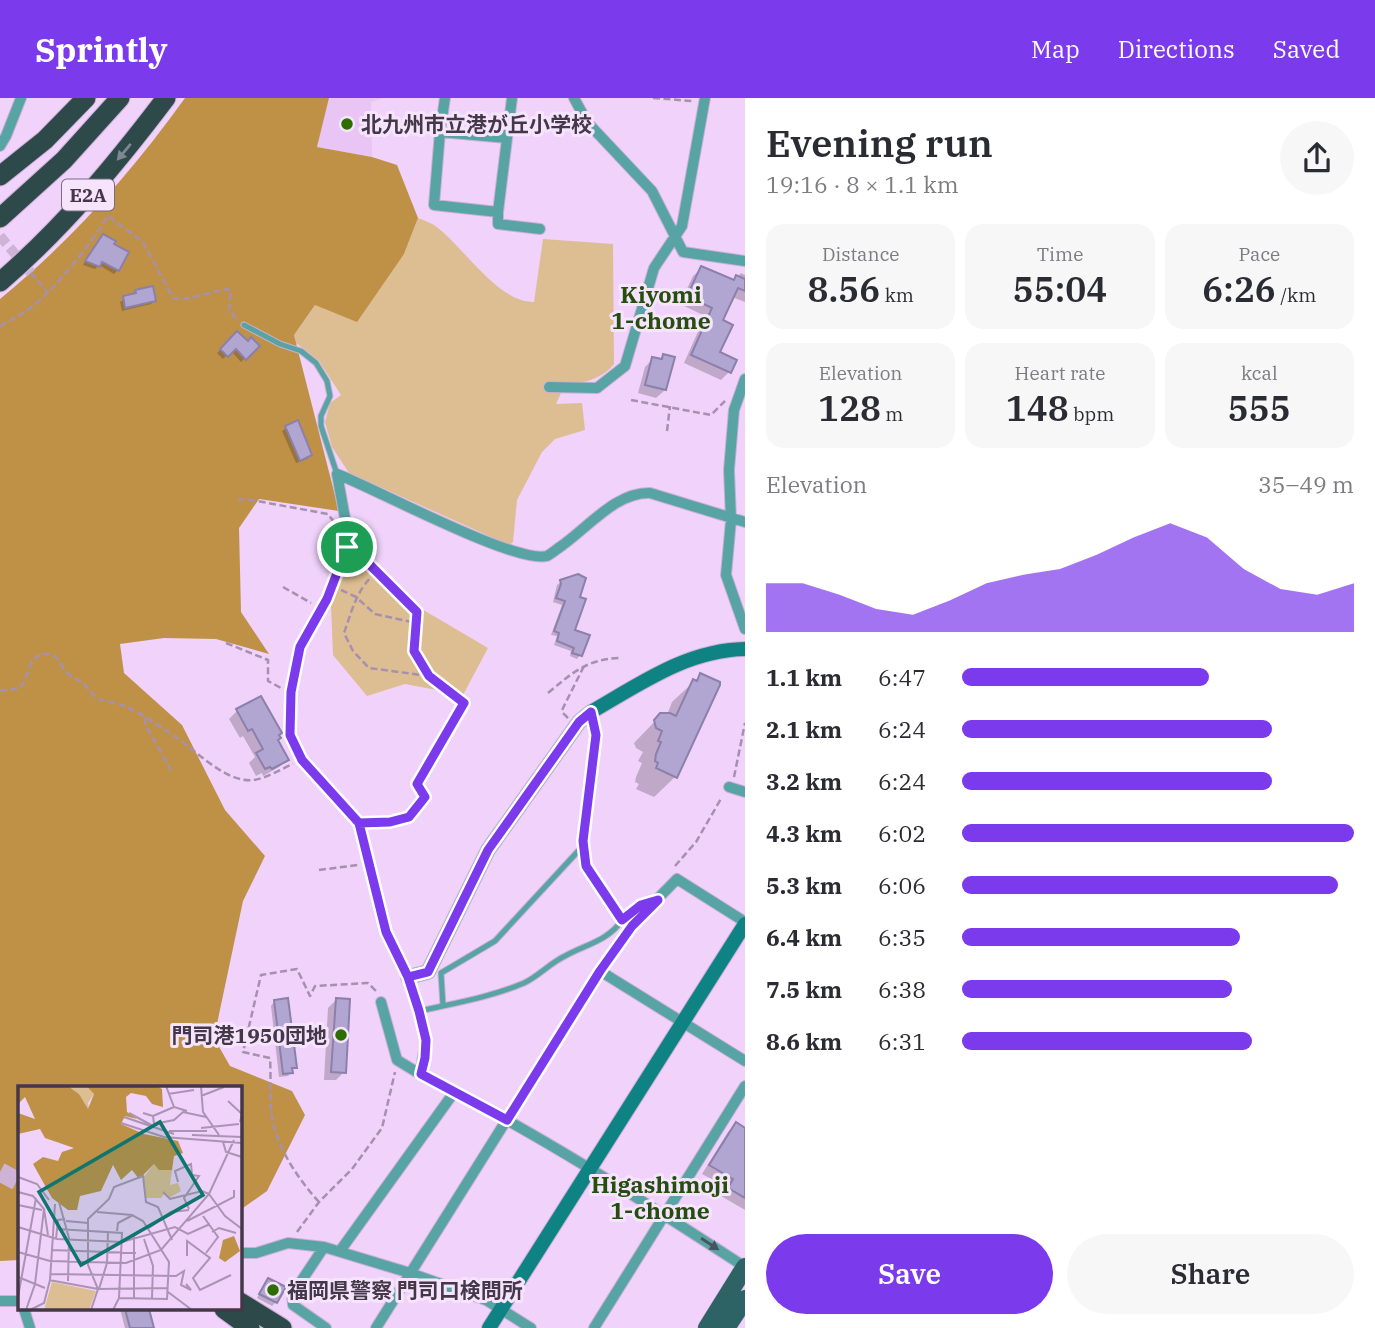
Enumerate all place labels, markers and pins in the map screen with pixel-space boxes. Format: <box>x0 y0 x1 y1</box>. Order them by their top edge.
place label: 北九州市立港が丘小学校 <box>361 110 592 138</box>
marker: 北九州市立港が丘小学校 <box>339 116 355 132</box>
pin <box>317 517 377 577</box>
place label: 門司港1950団地 <box>172 1021 327 1049</box>
marker: 門司港1950団地 <box>333 1027 349 1043</box>
place label: 福岡県警察 門司口検問所 <box>287 1276 523 1304</box>
marker: 福岡県警察 門司口検問所 <box>265 1282 281 1298</box>

